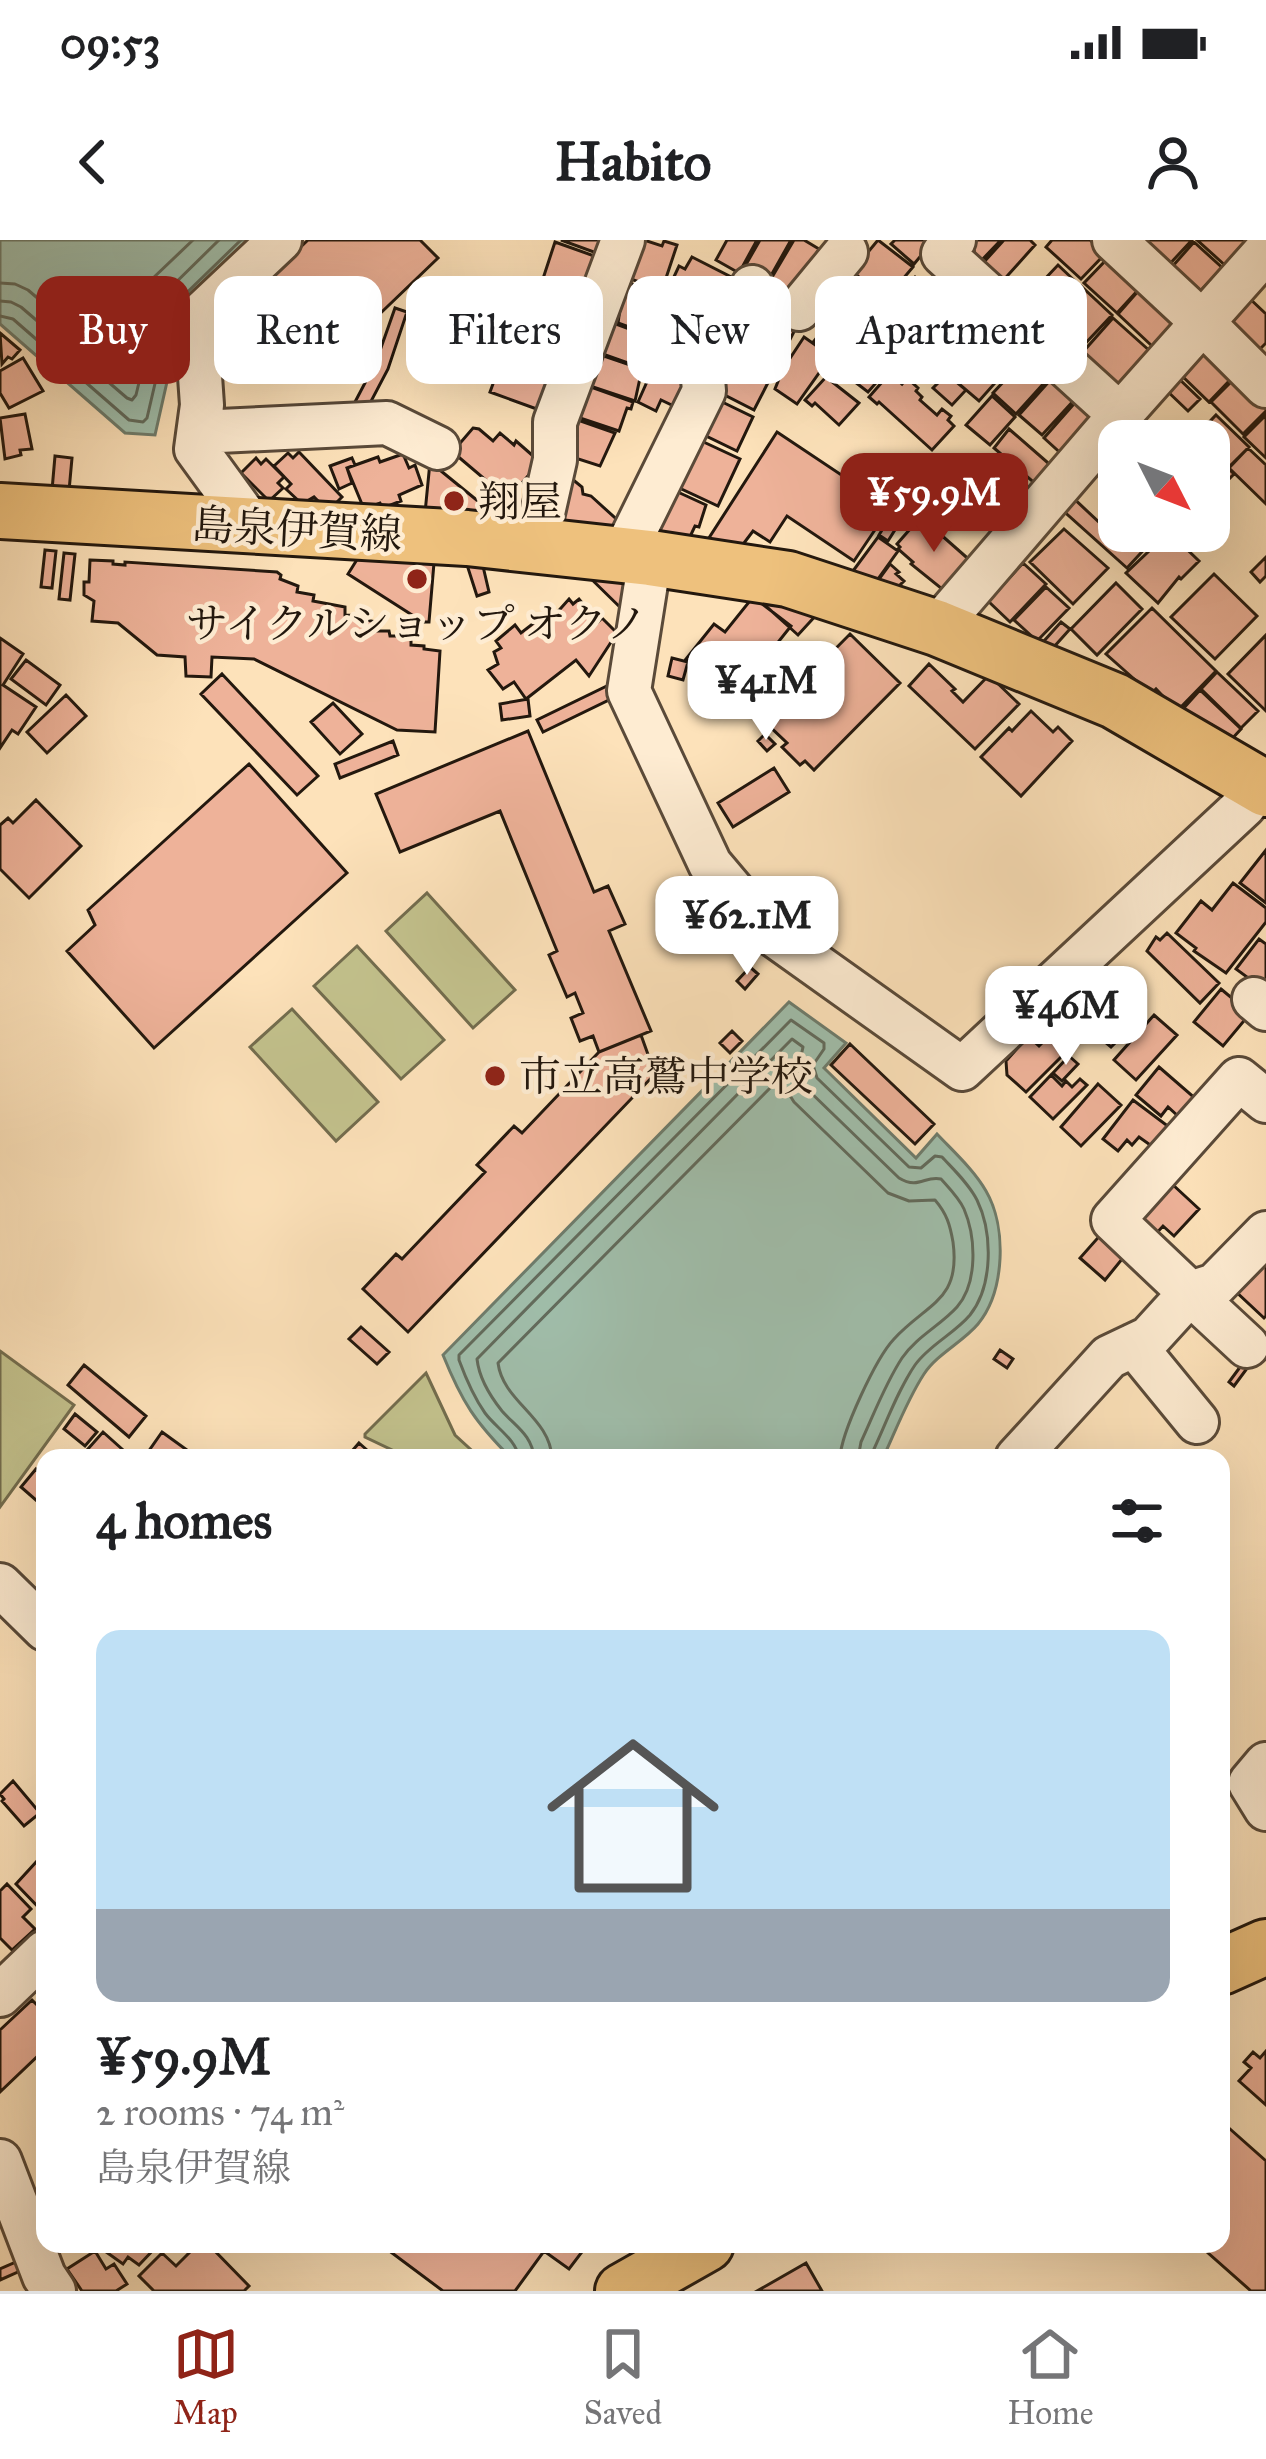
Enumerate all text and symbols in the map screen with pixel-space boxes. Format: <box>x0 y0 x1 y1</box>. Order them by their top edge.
text: 09:53 <box>60 15 161 70</box>
icon: back <box>60 129 126 195</box>
text: Habito <box>555 129 711 195</box>
icon: person <box>1140 129 1206 195</box>
chip: Buy <box>36 276 190 384</box>
chip: Rent <box>214 276 382 384</box>
chip: Filters <box>406 276 603 384</box>
chip: New <box>627 276 791 384</box>
chip: Apartment <box>815 276 1087 384</box>
north arrow <box>1098 420 1230 552</box>
map controls <box>1098 420 1230 552</box>
pin: ¥59.9M <box>836 453 1032 555</box>
text: ¥59.9M <box>867 468 1001 516</box>
place label: 翔屋 <box>478 476 562 528</box>
marker: 翔屋 <box>441 488 467 514</box>
street label: 島泉伊賀線 <box>191 499 403 561</box>
marker: サイクルショップ オクノ <box>404 566 430 592</box>
place label: サイクルショップ オクノ <box>186 598 648 650</box>
pin: ¥41M <box>695 641 837 743</box>
text: ¥41M <box>715 656 817 704</box>
pin: ¥62.1M <box>649 876 845 978</box>
text: ¥62.1M <box>682 891 812 939</box>
pin: ¥46M <box>995 966 1137 1068</box>
text: ¥46M <box>1012 981 1120 1029</box>
place label: 市立高鷲中学校 <box>519 1051 813 1103</box>
marker: 市立高鷲中学校 <box>482 1063 508 1089</box>
icon: filters <box>1104 1488 1170 1554</box>
text: 4 homes <box>96 1490 272 1552</box>
icon: home <box>525 1708 741 1924</box>
text: ¥59.9M <box>96 2026 271 2088</box>
text: 2 rooms · 74 m² <box>96 2088 344 2136</box>
text: 島泉伊賀線 <box>96 2144 291 2192</box>
tab: Map <box>173 2321 239 2433</box>
tab: Saved <box>584 2321 662 2433</box>
tab: Home <box>1007 2321 1093 2433</box>

